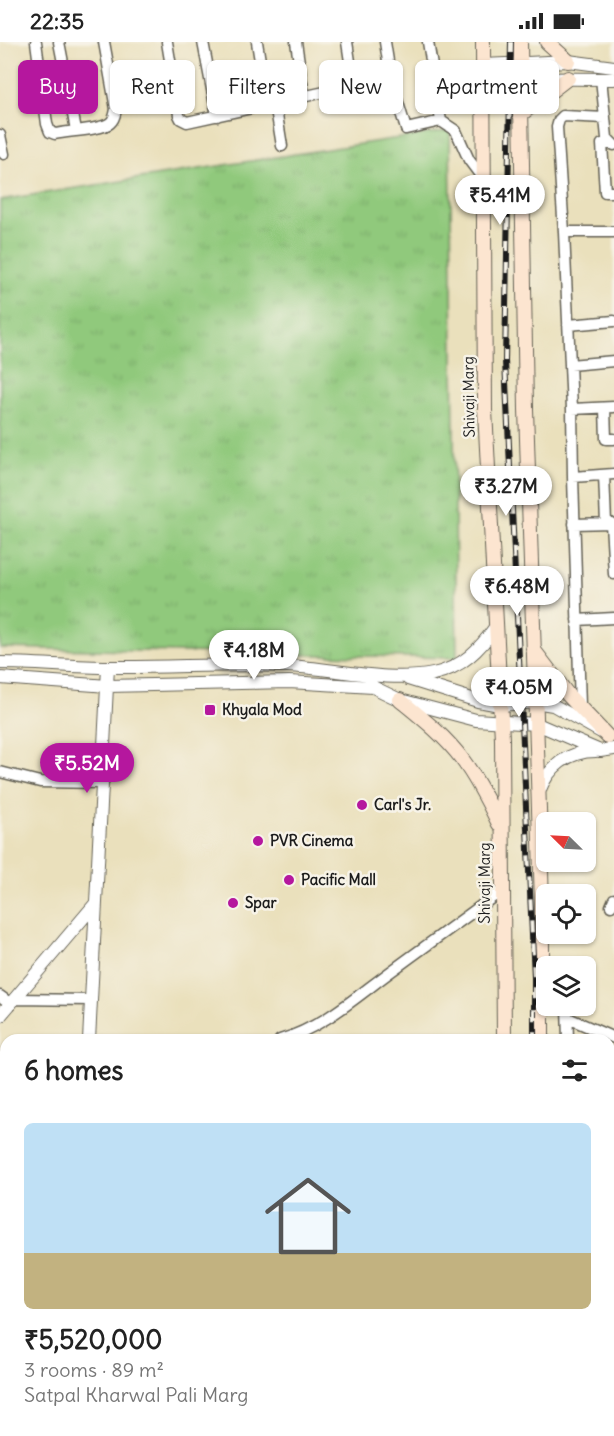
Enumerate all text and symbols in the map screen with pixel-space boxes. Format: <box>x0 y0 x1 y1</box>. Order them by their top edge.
text: 22:35 <box>30 7 84 35</box>
chip: Buy <box>18 60 98 114</box>
chip: Rent <box>110 60 195 114</box>
chip: Filters <box>207 60 307 114</box>
chip: New <box>319 60 403 114</box>
chip: Apartment <box>415 60 559 114</box>
pin: ₹5.41M <box>451 175 549 226</box>
text: ₹5.41M <box>469 182 531 207</box>
street label: Shivaji Marg <box>458 356 479 438</box>
pin: ₹3.27M <box>457 466 555 517</box>
text: ₹3.27M <box>474 473 538 498</box>
pin: ₹6.48M <box>468 566 566 617</box>
text: ₹6.48M <box>484 573 550 598</box>
pin: ₹4.18M <box>205 630 303 681</box>
text: ₹4.18M <box>223 637 285 662</box>
pin: ₹4.05M <box>470 667 568 718</box>
text: ₹4.05M <box>485 674 553 699</box>
place label: Khyala Mod <box>222 700 302 720</box>
marker: Khyala Mod <box>203 703 217 717</box>
pin: ₹5.52M <box>38 743 136 794</box>
text: ₹5.52M <box>54 750 120 775</box>
place label: Carl's Jr. <box>374 795 431 814</box>
marker: Carl's Jr. <box>355 798 369 812</box>
north arrow <box>536 812 596 872</box>
map controls <box>536 812 596 1016</box>
place label: PVR Cinema <box>270 831 354 850</box>
marker: PVR Cinema <box>251 834 265 848</box>
street label: Shivaji Marg <box>475 842 494 924</box>
place label: Pacific Mall <box>301 870 376 889</box>
marker: Pacific Mall <box>282 873 296 887</box>
button: locate <box>536 884 596 944</box>
place label: Spar <box>245 893 277 913</box>
marker: Spar <box>226 896 240 910</box>
button: layers <box>536 956 596 1016</box>
text: 6 homes <box>24 1054 123 1087</box>
icon: filters <box>558 1054 591 1087</box>
icon: home <box>254 1162 362 1270</box>
text: ₹5,520,000 <box>24 1323 162 1356</box>
text: 3 rooms · 89 m² <box>24 1357 164 1382</box>
text: Satpal Kharwal Pali Marg <box>24 1382 248 1407</box>

